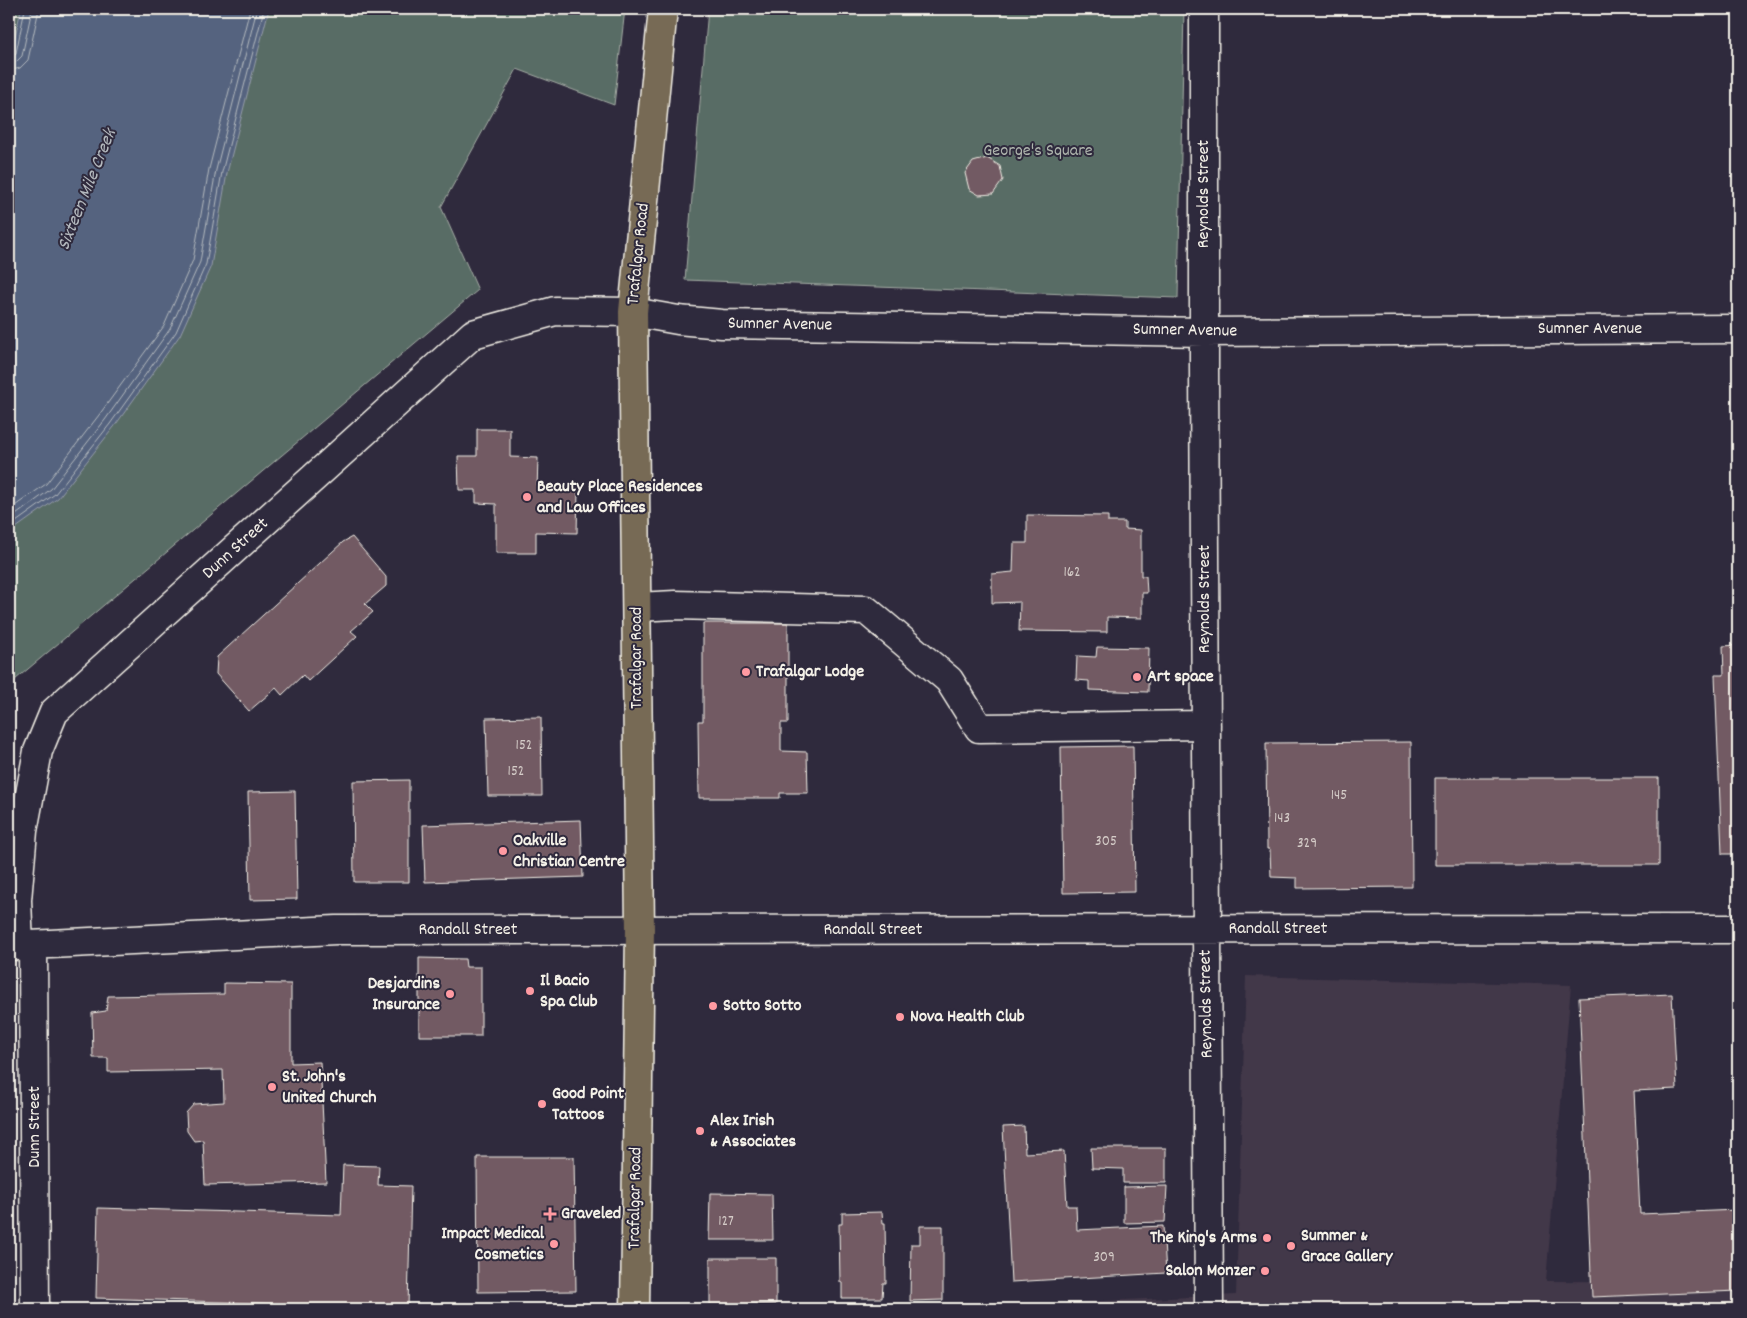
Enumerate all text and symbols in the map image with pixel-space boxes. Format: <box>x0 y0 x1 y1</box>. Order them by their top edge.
water label: Sixteen Mile Creek <box>51 123 125 255</box>
park label: George's Square <box>983 139 1093 164</box>
street label: Reynolds Street <box>1192 139 1217 248</box>
street label: Trafalgar Road <box>621 202 657 306</box>
street label: Sumner Avenue <box>728 312 832 338</box>
street label: Sumner Avenue <box>1538 317 1642 342</box>
street label: Sumner Avenue <box>1133 318 1237 344</box>
place label: Beauty Place Residences and Law Offices <box>537 475 703 521</box>
marker: Beauty Place Residences and Law Offices <box>521 491 533 503</box>
street label: Dunn Street <box>197 512 275 586</box>
street label: Reynolds Street <box>1193 544 1218 653</box>
house number: 162 <box>1063 562 1081 584</box>
street label: Trafalgar Road <box>625 607 650 709</box>
place label: Trafalgar Lodge <box>756 660 864 685</box>
place label: Art space <box>1147 665 1214 690</box>
marker: Trafalgar Lodge <box>740 666 752 678</box>
marker: Art space <box>1131 671 1143 683</box>
house number: 152 <box>516 735 532 757</box>
house number: 152 <box>508 761 524 783</box>
house number: 145 <box>1331 785 1347 807</box>
house number: 143 <box>1274 808 1290 830</box>
place label: Oakville Christian Centre <box>513 829 625 875</box>
house number: 305 <box>1095 831 1117 853</box>
house number: 329 <box>1297 833 1317 855</box>
marker: Oakville Christian Centre <box>497 845 509 857</box>
street label: Randall Street <box>1229 917 1328 942</box>
street label: Randall Street <box>419 918 518 943</box>
street label: Randall Street <box>824 918 923 943</box>
street label: Reynolds Street <box>1194 949 1220 1058</box>
place label: Il Bacio Spa Club <box>540 969 598 1015</box>
place label: Desjardins Insurance <box>368 972 440 1018</box>
marker: Il Bacio Spa Club <box>524 985 536 997</box>
marker: Desjardins Insurance <box>444 988 456 1000</box>
place label: Sotto Sotto <box>723 994 802 1019</box>
marker: Sotto Sotto <box>707 1000 719 1012</box>
place label: Nova Health Club <box>910 1005 1025 1030</box>
marker: Nova Health Club <box>894 1011 906 1023</box>
place label: St. John's United Church <box>282 1065 376 1111</box>
marker: St. John's United Church <box>266 1081 278 1093</box>
place label: Good Point Tattoos <box>552 1082 624 1128</box>
street label: Dunn Street <box>23 1086 48 1168</box>
marker: Good Point Tattoos <box>536 1098 548 1110</box>
place label: Alex Irish & Associates <box>710 1109 797 1155</box>
marker: Alex Irish & Associates <box>694 1125 706 1137</box>
street label: Trafalgar Road <box>623 1147 649 1249</box>
place label: Graveled <box>561 1202 621 1227</box>
marker: Graveled <box>543 1207 557 1221</box>
house number: 127 <box>718 1211 734 1233</box>
place label: Impact Medical Cosmetics <box>441 1222 545 1268</box>
place label: Summer & Grace Gallery <box>1301 1224 1393 1270</box>
place label: The King's Arms <box>1150 1226 1257 1251</box>
marker: The King's Arms <box>1261 1232 1273 1244</box>
marker: Impact Medical Cosmetics <box>548 1238 560 1250</box>
marker: Summer & Grace Gallery <box>1285 1240 1297 1252</box>
house number: 309 <box>1093 1247 1115 1269</box>
place label: Salon Monzer <box>1166 1259 1255 1284</box>
marker: Salon Monzer <box>1259 1265 1271 1277</box>

